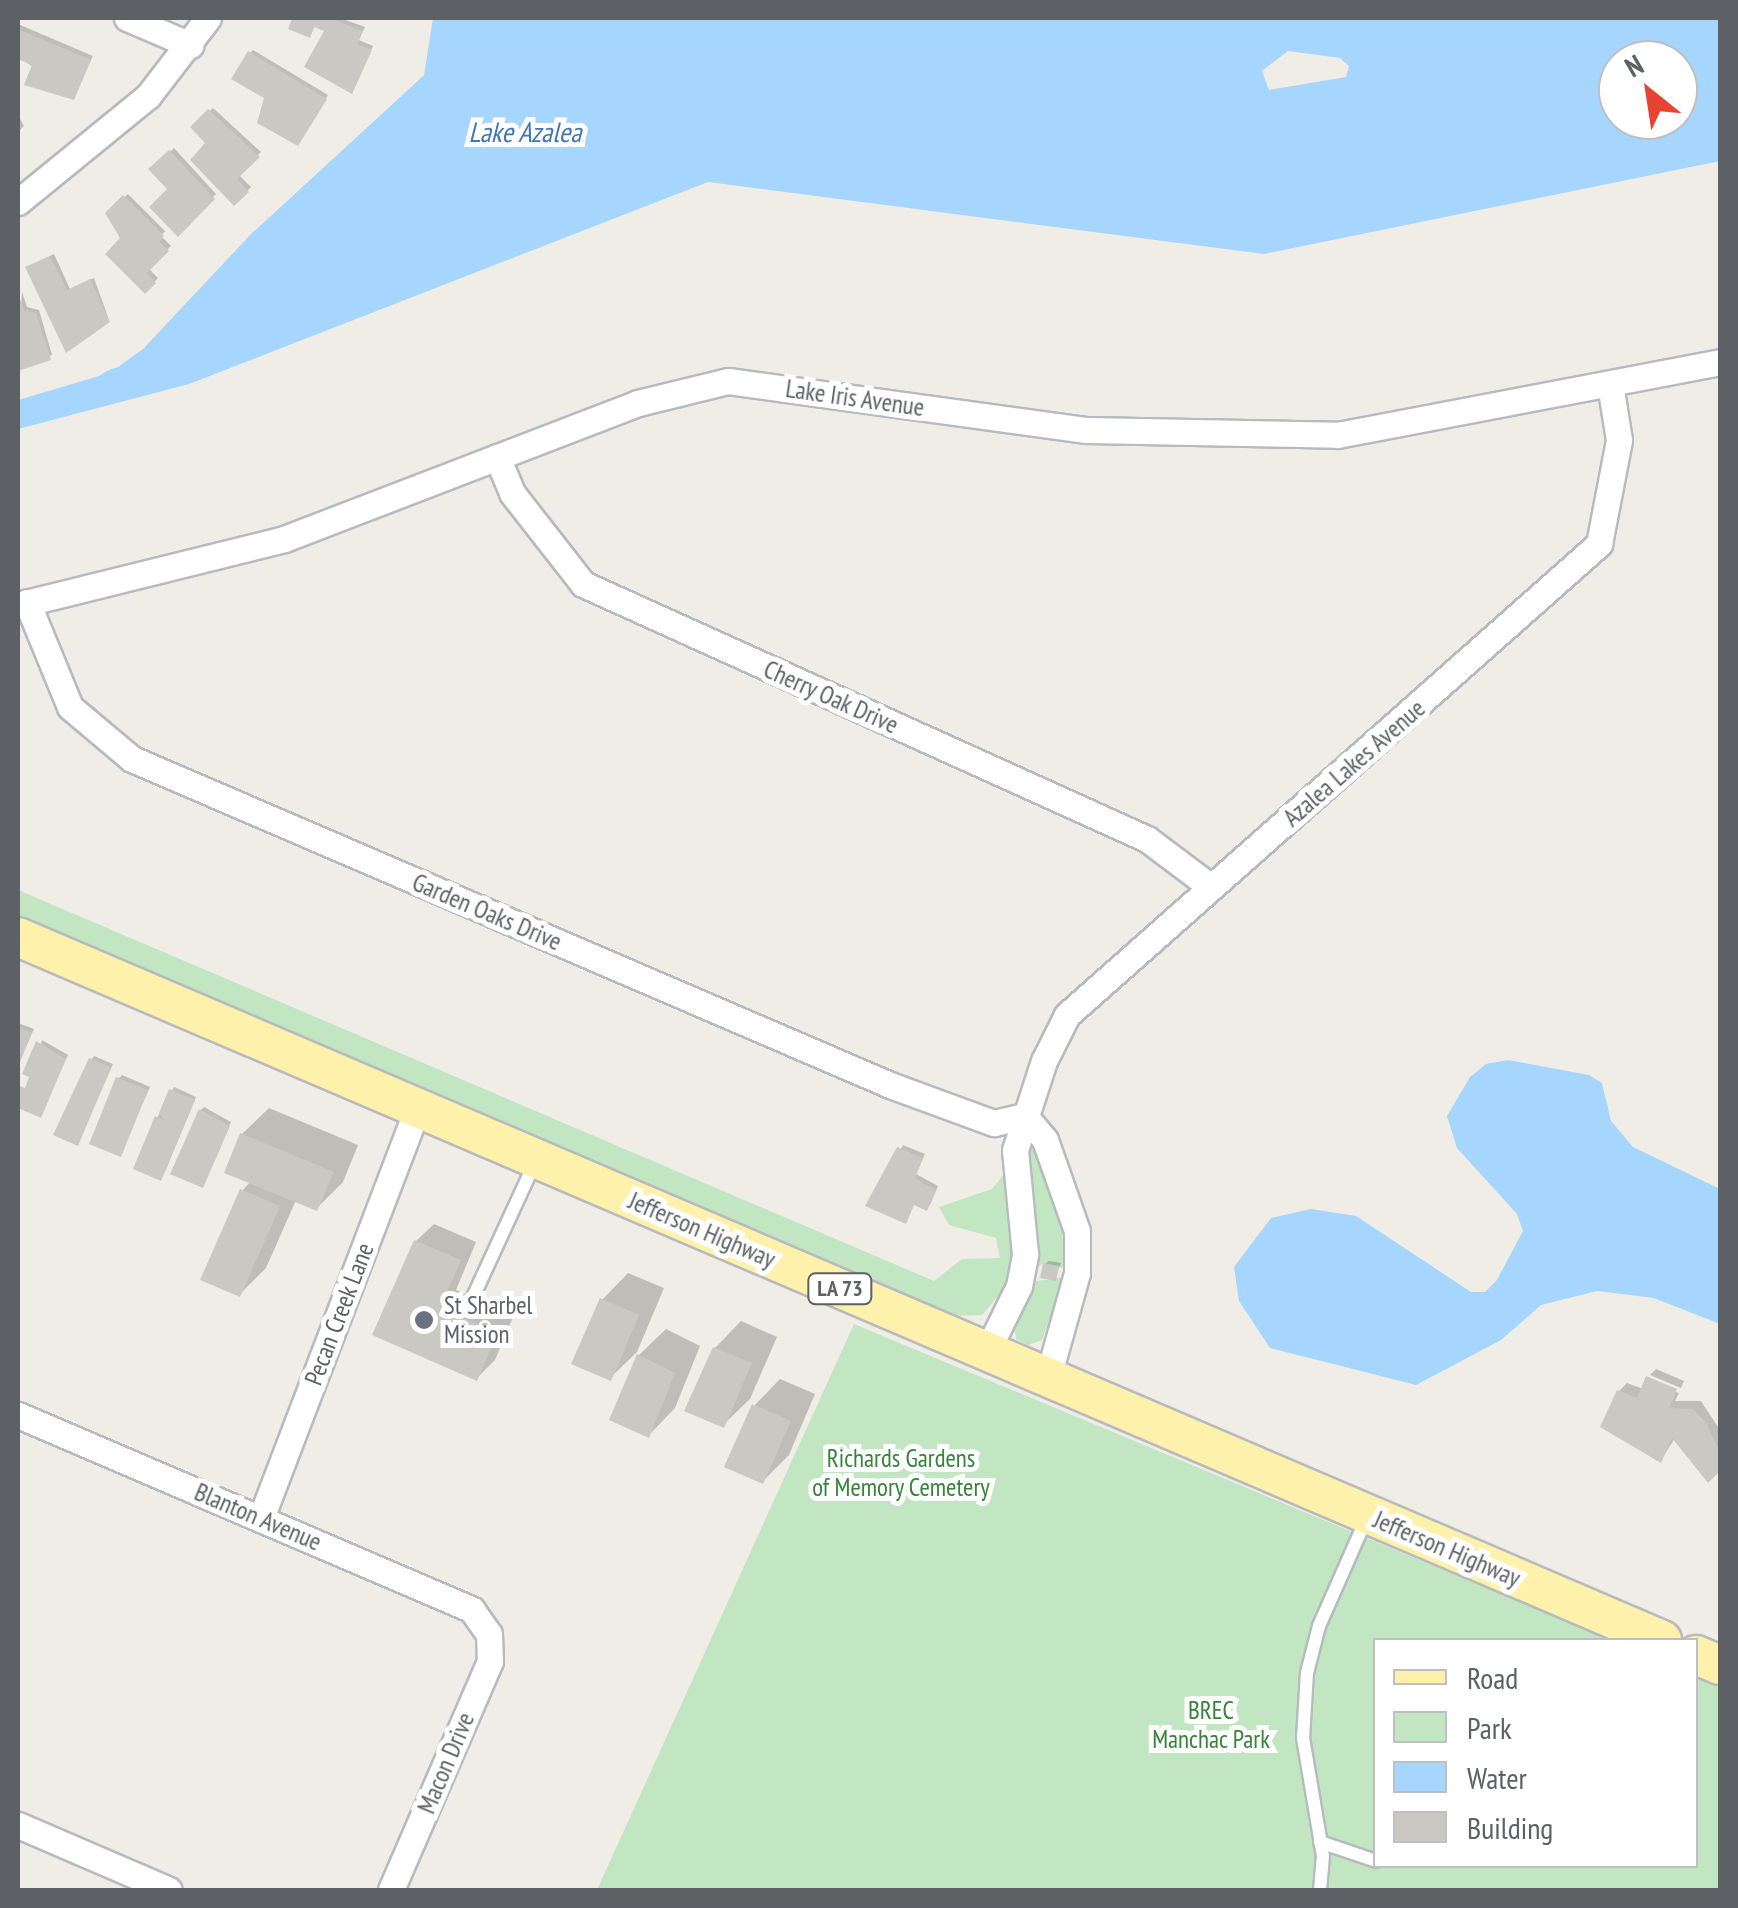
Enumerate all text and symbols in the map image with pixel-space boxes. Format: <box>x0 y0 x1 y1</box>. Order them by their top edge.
north arrow <box>1598 40 1698 140</box>
text: N <box>1618 46 1650 85</box>
water label: Lake Azalea <box>468 115 582 149</box>
street label: Lake Iris Avenue <box>784 373 926 423</box>
street label: Cherry Oak Drive <box>759 654 903 740</box>
street label: Azalea Lakes Avenue <box>1277 693 1431 833</box>
street label: Garden Oaks Drive <box>408 867 566 957</box>
street label: Jefferson Highway <box>624 1186 780 1274</box>
street label: Pecan Creek Lane <box>298 1238 380 1390</box>
road number: LA 73 <box>805 1272 875 1306</box>
place label: St Sharbel Mission <box>444 1291 532 1350</box>
marker: St Sharbel Mission <box>413 1309 435 1331</box>
park label: Richards Gardens of Memory Cemetery <box>812 1444 990 1503</box>
street label: Blanton Avenue <box>190 1477 326 1557</box>
street label: Jefferson Highway <box>1369 1505 1525 1593</box>
legend <box>1373 1638 1698 1868</box>
text: Road <box>1467 1658 1518 1697</box>
park label: BREC Manchac Park <box>1152 1696 1270 1755</box>
street label: Macon Drive <box>411 1708 481 1818</box>
text: Park <box>1467 1708 1512 1747</box>
text: Water <box>1467 1758 1527 1797</box>
text: Building <box>1467 1808 1553 1847</box>

